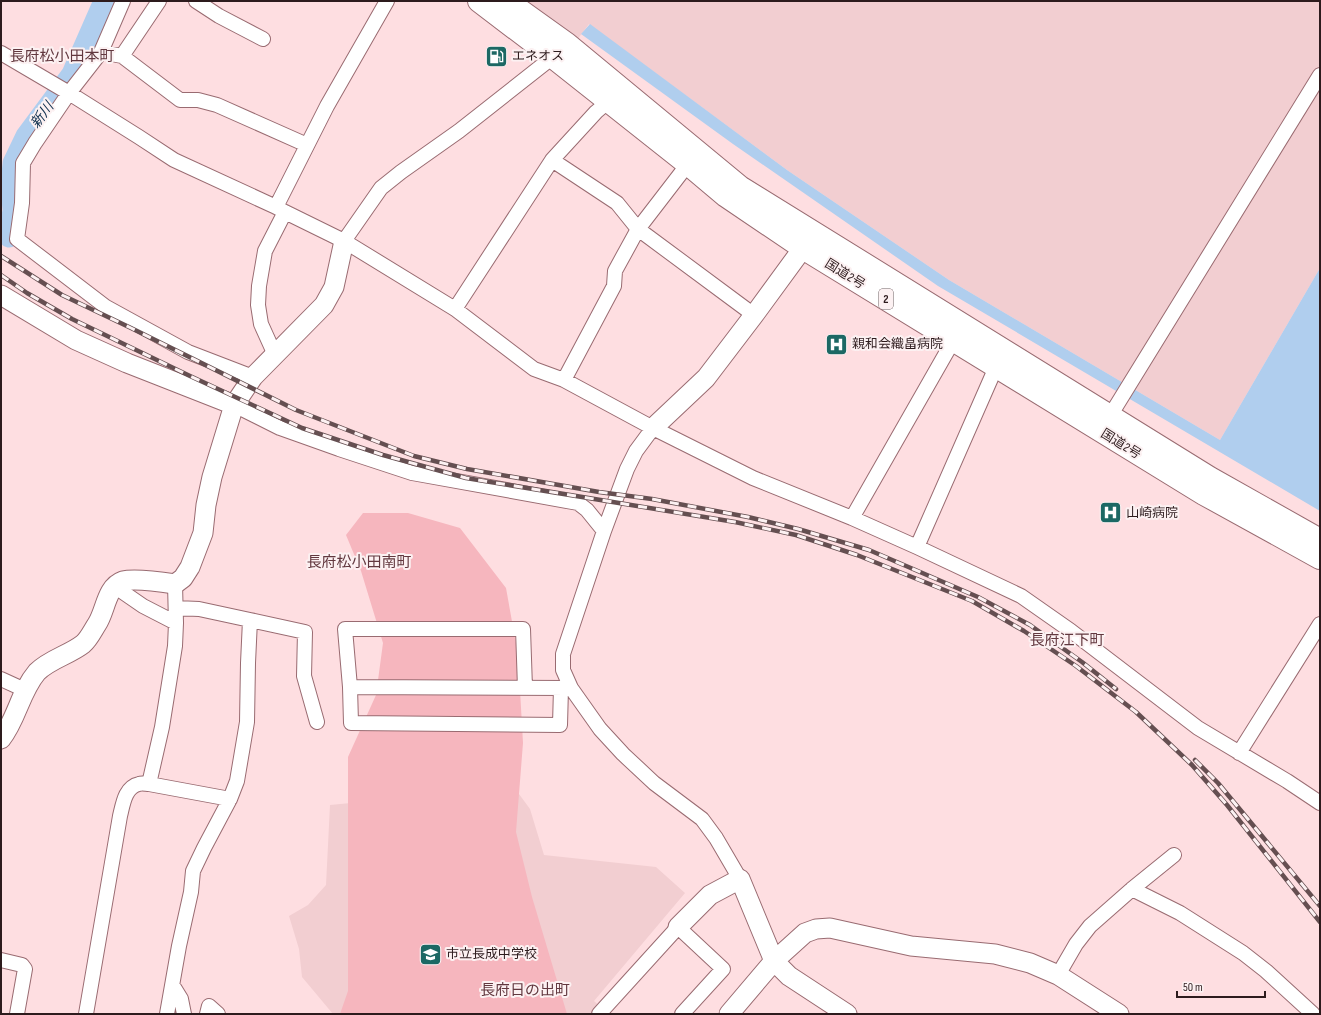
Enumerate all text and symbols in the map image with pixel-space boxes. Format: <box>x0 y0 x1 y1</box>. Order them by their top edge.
fuel station icon: エネオス <box>483 43 509 69</box>
district label: 長府松小田本町 <box>9 47 115 66</box>
place label: エネオス <box>512 48 564 64</box>
water label: 新川 <box>27 97 58 131</box>
street label: 国道2号 <box>822 255 868 293</box>
road number: 2 <box>879 289 893 309</box>
hospital icon: 親和会織畠病院 <box>823 331 849 357</box>
place label: 親和会織畠病院 <box>852 336 943 352</box>
street label: 国道2号 <box>1098 425 1144 463</box>
hospital icon: 山崎病院 <box>1098 500 1124 526</box>
place label: 山崎病院 <box>1126 505 1178 521</box>
district label: 長府松小田南町 <box>306 553 412 572</box>
district label: 長府江下町 <box>1029 631 1105 650</box>
school or university icon: 市立長成中学校 <box>417 941 443 967</box>
place label: 市立長成中学校 <box>446 946 537 962</box>
scale bar <box>1177 973 1265 999</box>
text: 50 m <box>1183 980 1203 995</box>
district label: 長府日の出町 <box>480 981 570 1000</box>

